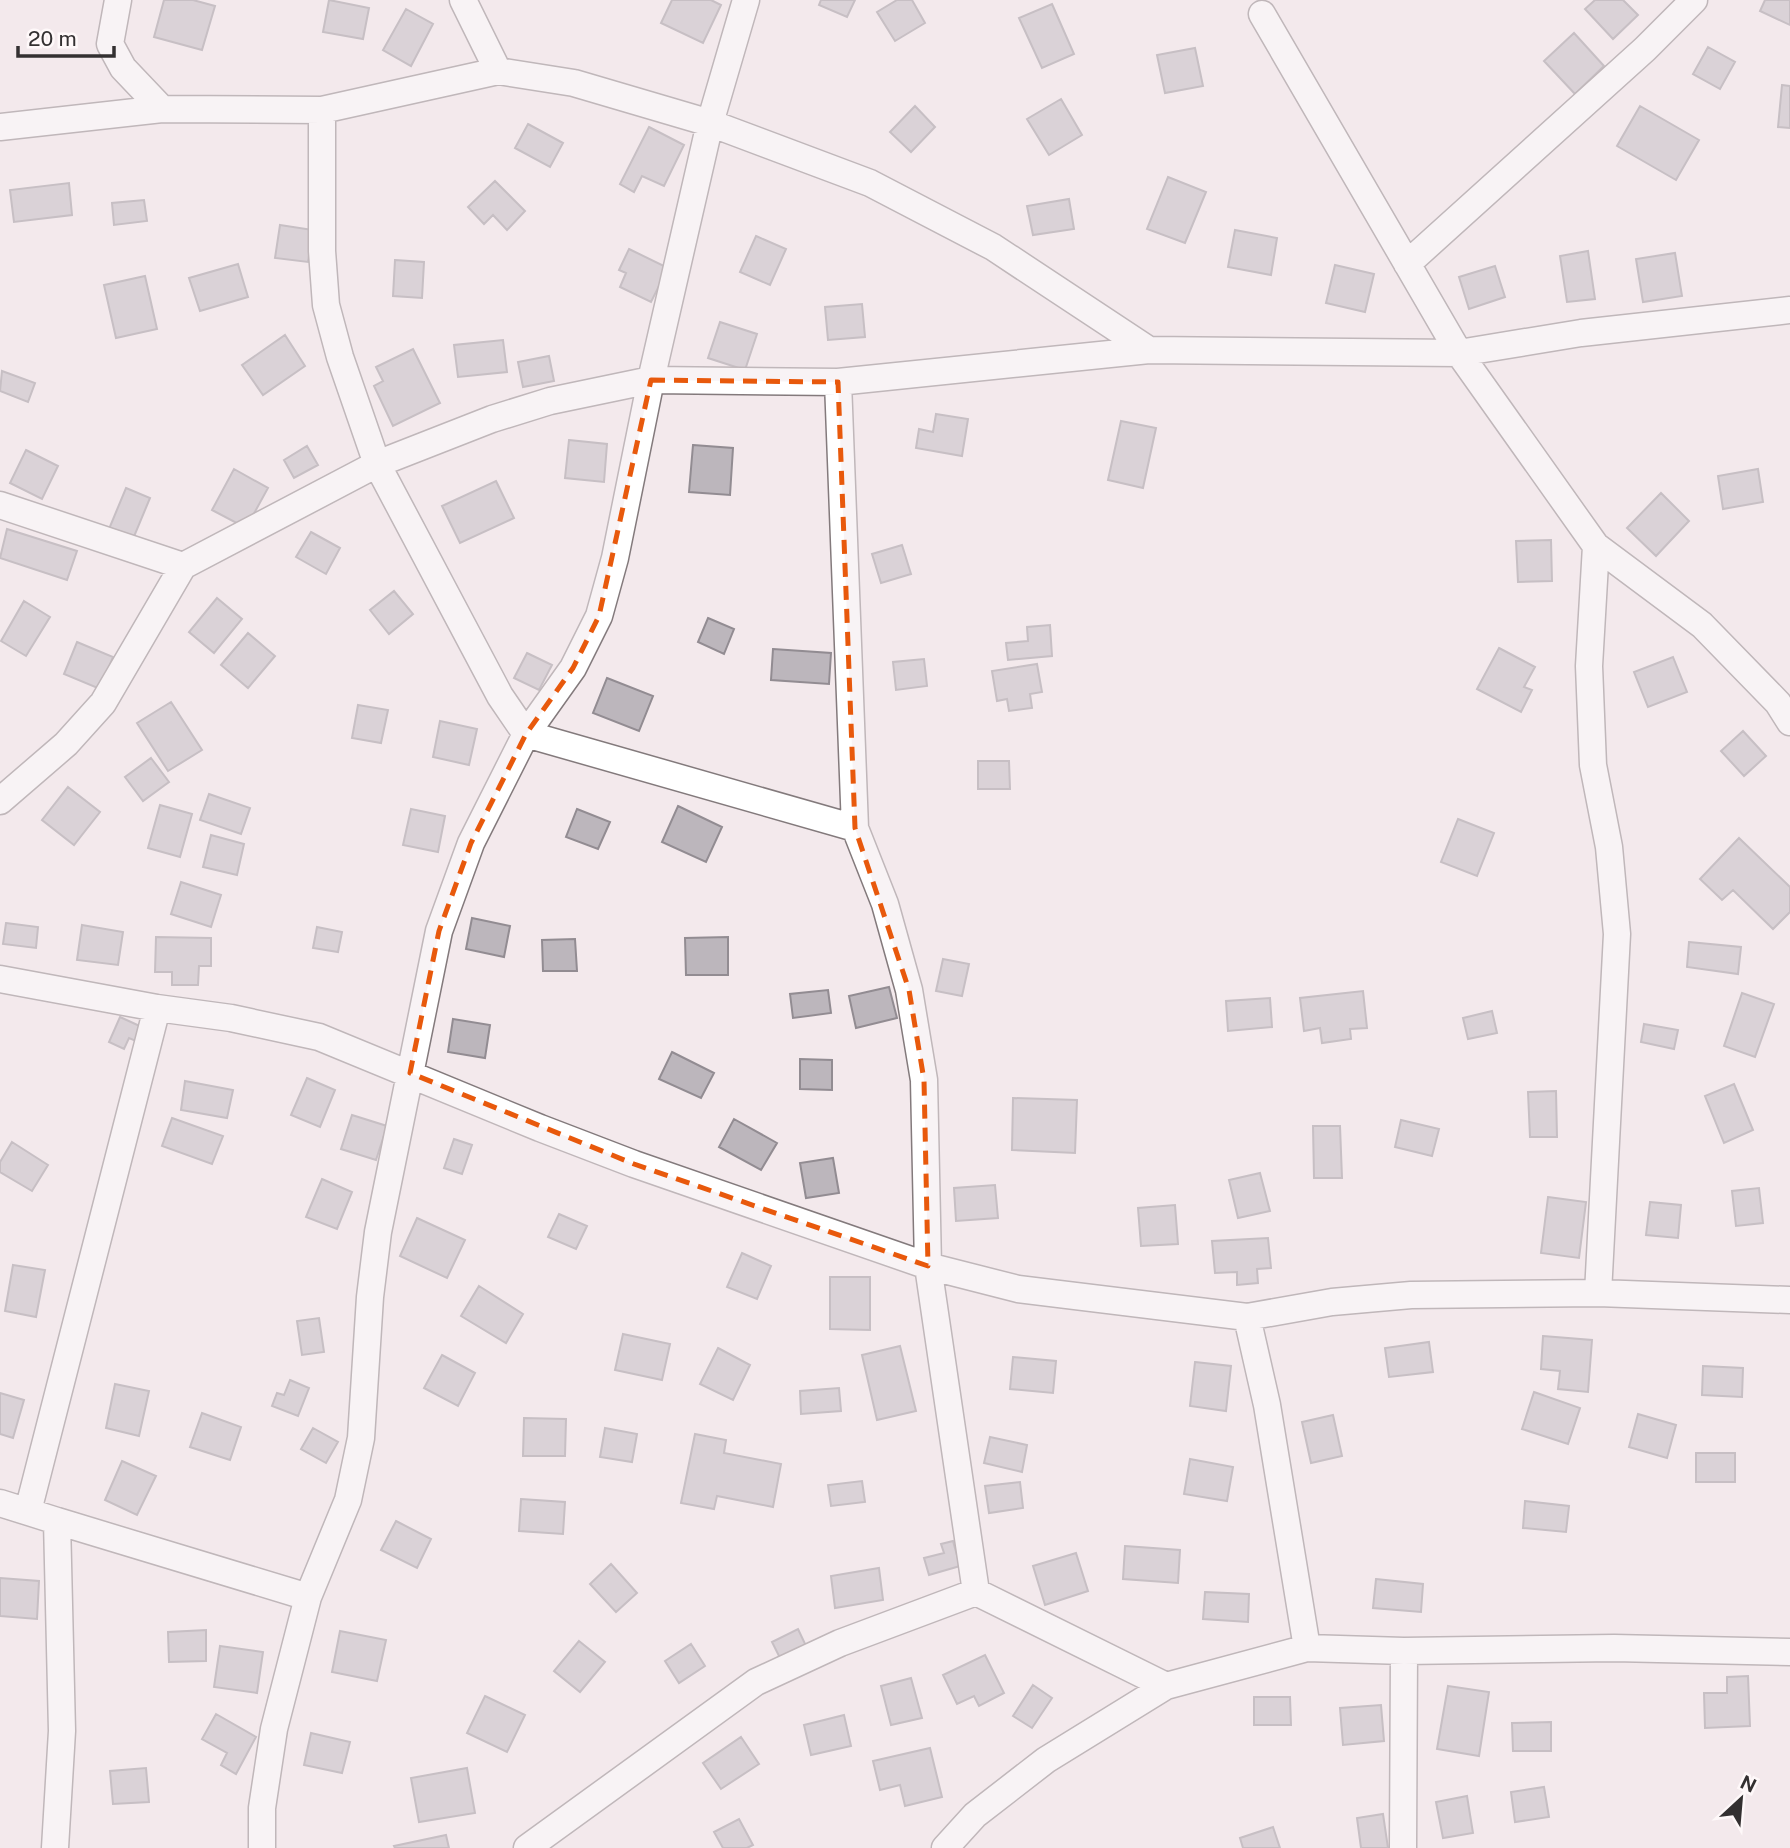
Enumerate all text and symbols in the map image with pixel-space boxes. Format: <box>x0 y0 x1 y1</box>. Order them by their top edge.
scale bar <box>18 14 114 58</box>
text: 20 m <box>28 26 77 51</box>
north arrow <box>1706 1764 1776 1834</box>
text: N <box>1737 1771 1760 1797</box>

